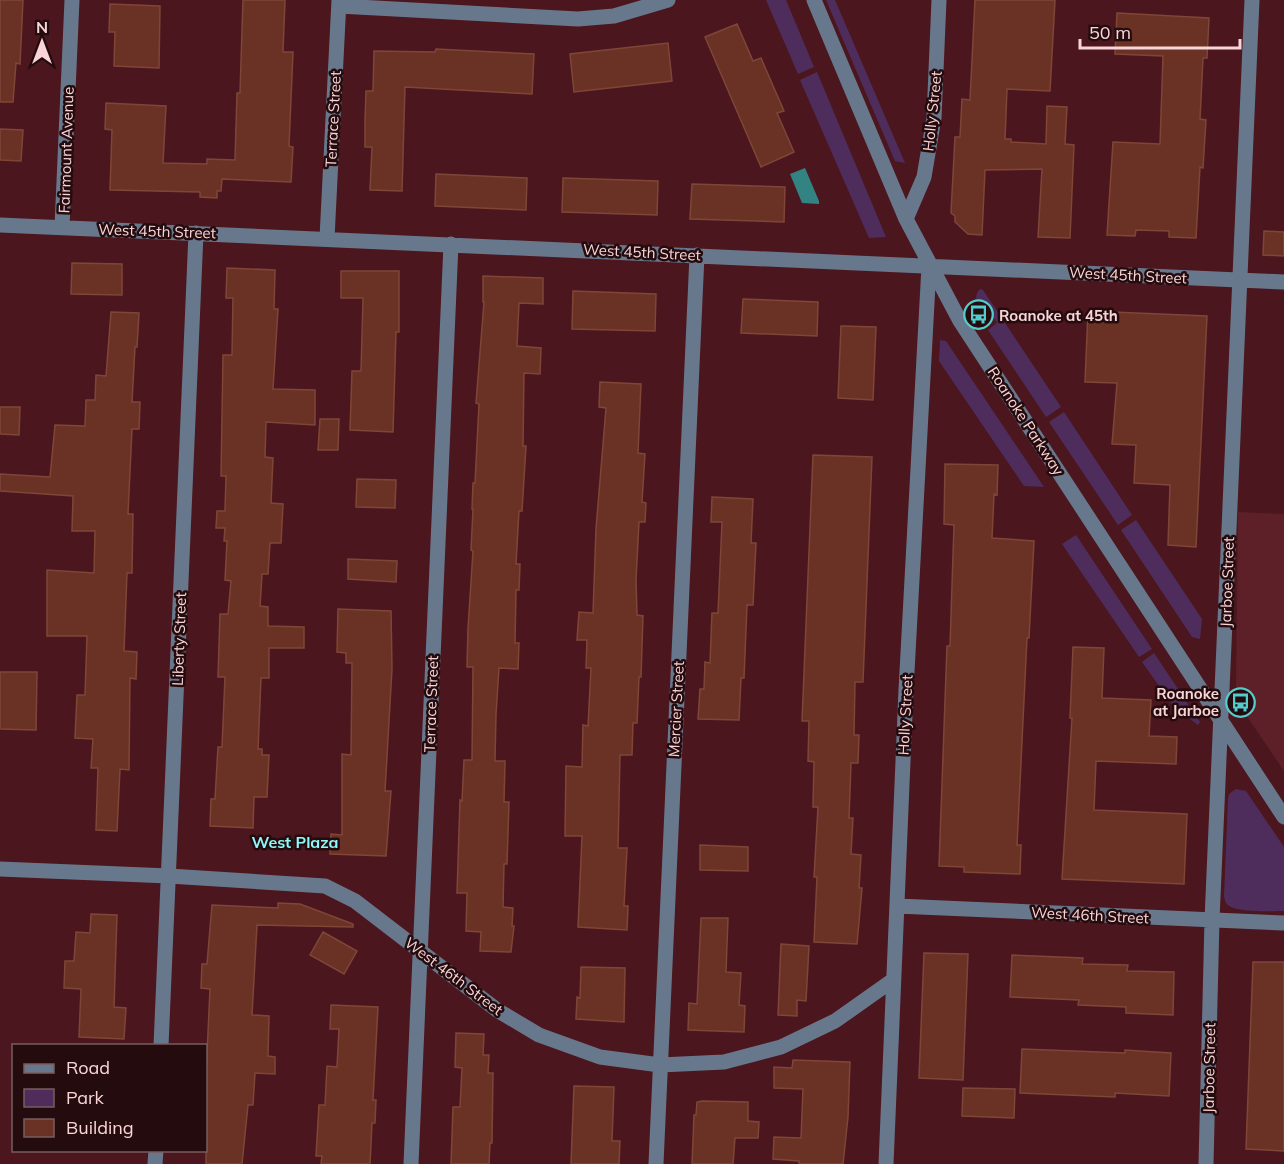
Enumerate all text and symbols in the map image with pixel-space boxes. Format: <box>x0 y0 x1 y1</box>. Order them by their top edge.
north arrow <box>12 12 72 72</box>
scale bar <box>1080 12 1240 50</box>
text: N <box>36 17 48 37</box>
text: 50 m <box>1089 21 1131 44</box>
street label: Terrace Street <box>321 70 345 168</box>
street label: Holly Street <box>918 70 946 152</box>
street label: Fairmount Avenue <box>54 86 78 214</box>
street label: West 45th Street <box>98 219 216 243</box>
street label: West 45th Street <box>583 239 701 265</box>
street label: West 45th Street <box>1069 262 1187 288</box>
bus stop icon: Roanoke at 45th <box>962 299 994 331</box>
place label: Roanoke at 45th <box>999 306 1118 325</box>
street label: Roanoke Parkway <box>984 363 1068 479</box>
street label: Jarboe Street <box>1216 536 1238 628</box>
street label: Liberty Street <box>168 592 190 686</box>
street label: Terrace Street <box>420 655 442 753</box>
street label: Mercier Street <box>664 660 688 758</box>
street label: Holly Street <box>893 674 917 756</box>
place label: Roanoke at Jarboe <box>1153 684 1219 720</box>
bus stop icon: Roanoke at Jarboe <box>1224 686 1256 718</box>
district label: West Plaza <box>251 832 339 852</box>
street label: West 46th Street <box>1031 902 1149 928</box>
street label: West 46th Street <box>401 933 507 1019</box>
street label: Jarboe Street <box>1199 1023 1219 1113</box>
legend <box>12 1044 207 1152</box>
text: Road <box>66 1056 110 1079</box>
text: Park <box>66 1086 105 1109</box>
text: Building <box>66 1116 134 1139</box>

